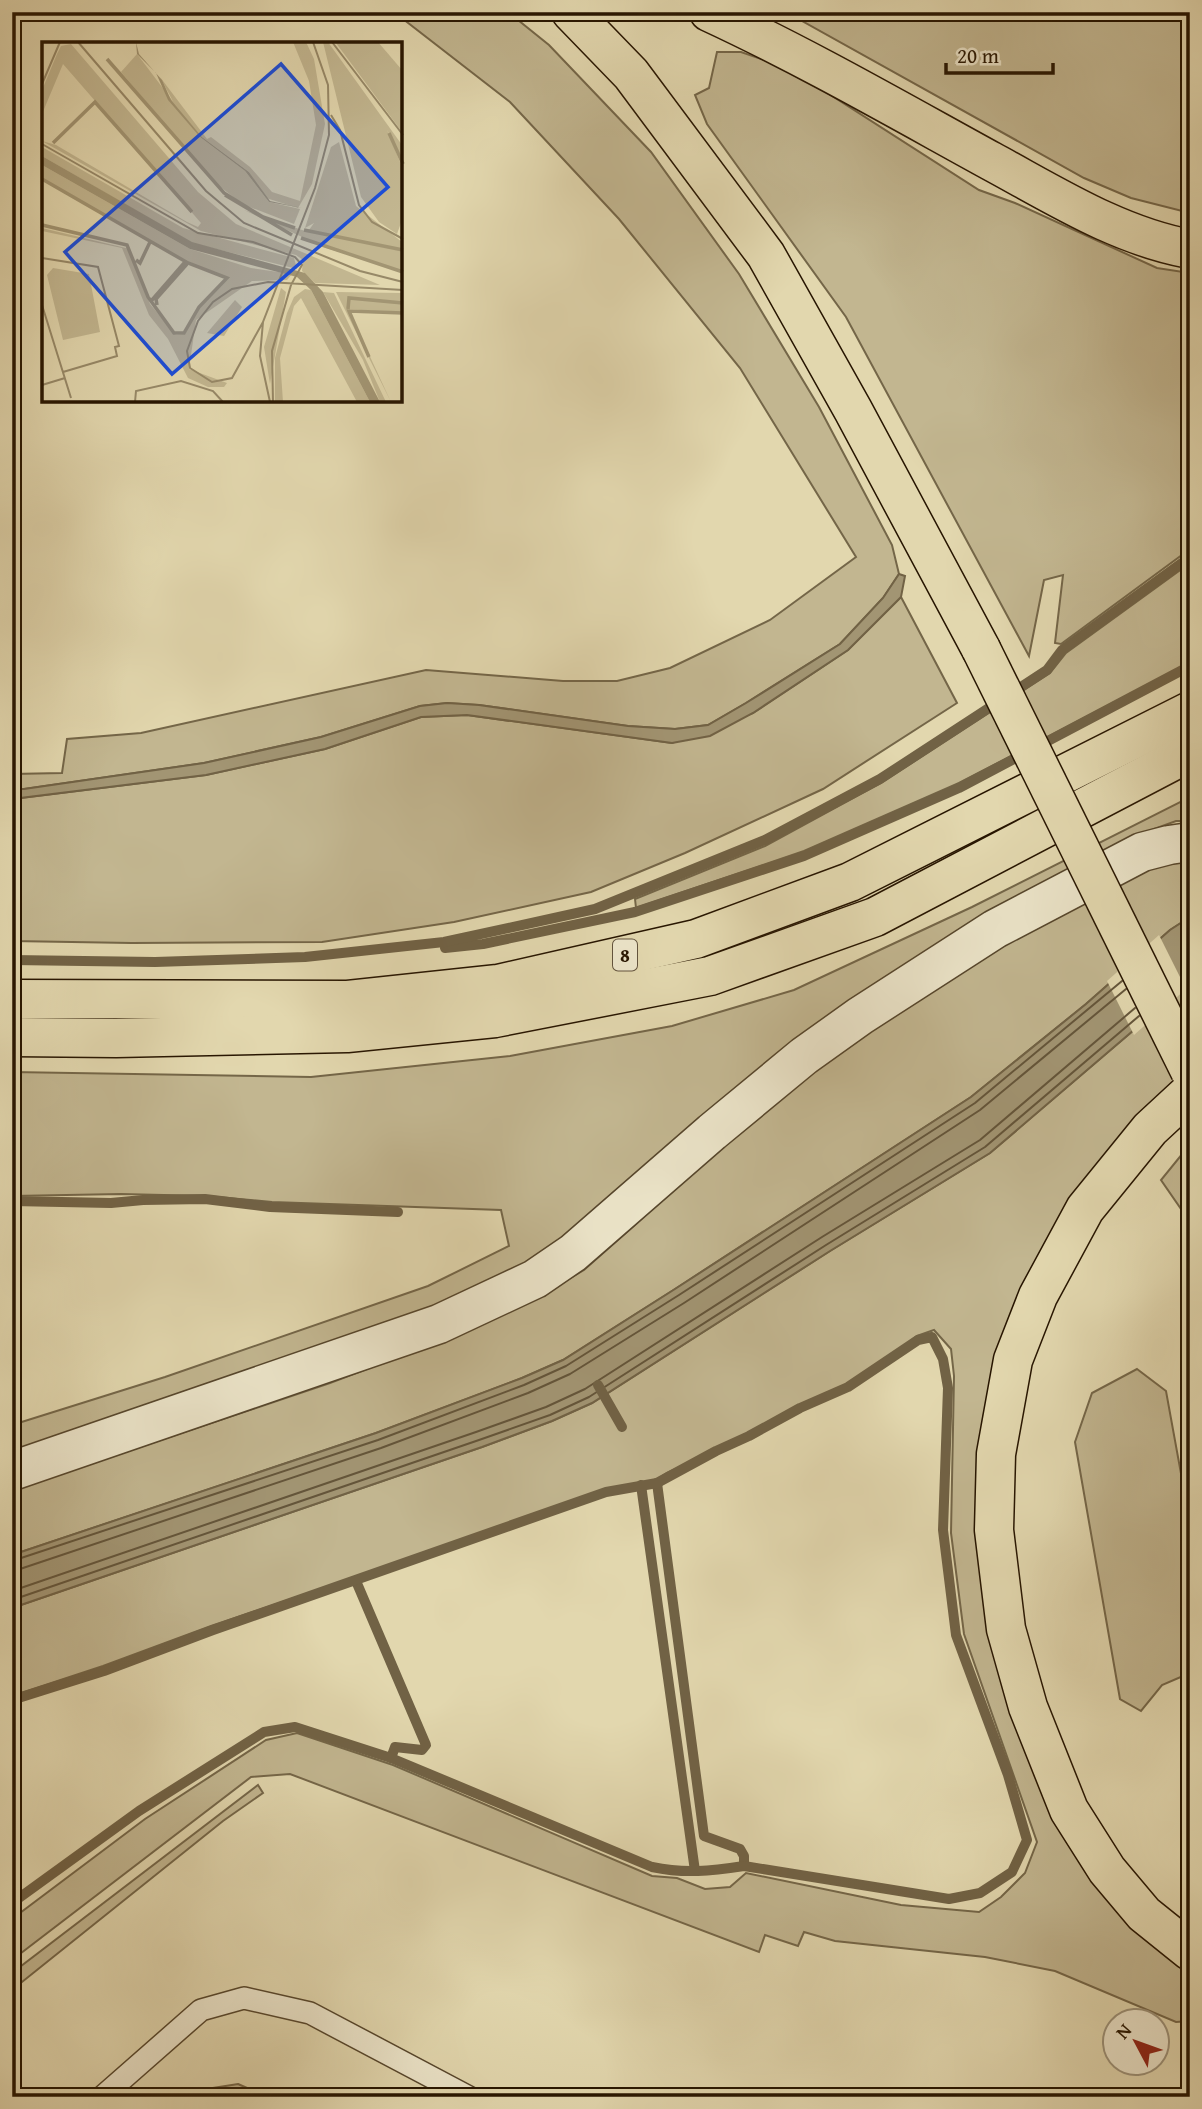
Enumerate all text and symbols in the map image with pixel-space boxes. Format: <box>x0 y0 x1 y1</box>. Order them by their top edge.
scale bar <box>946 32 1053 76</box>
text: 20 m <box>957 40 999 71</box>
inset map <box>42 42 402 402</box>
road number: 8 <box>613 939 637 970</box>
north arrow <box>1100 2008 1170 2078</box>
text: N <box>1108 2017 1138 2045</box>

